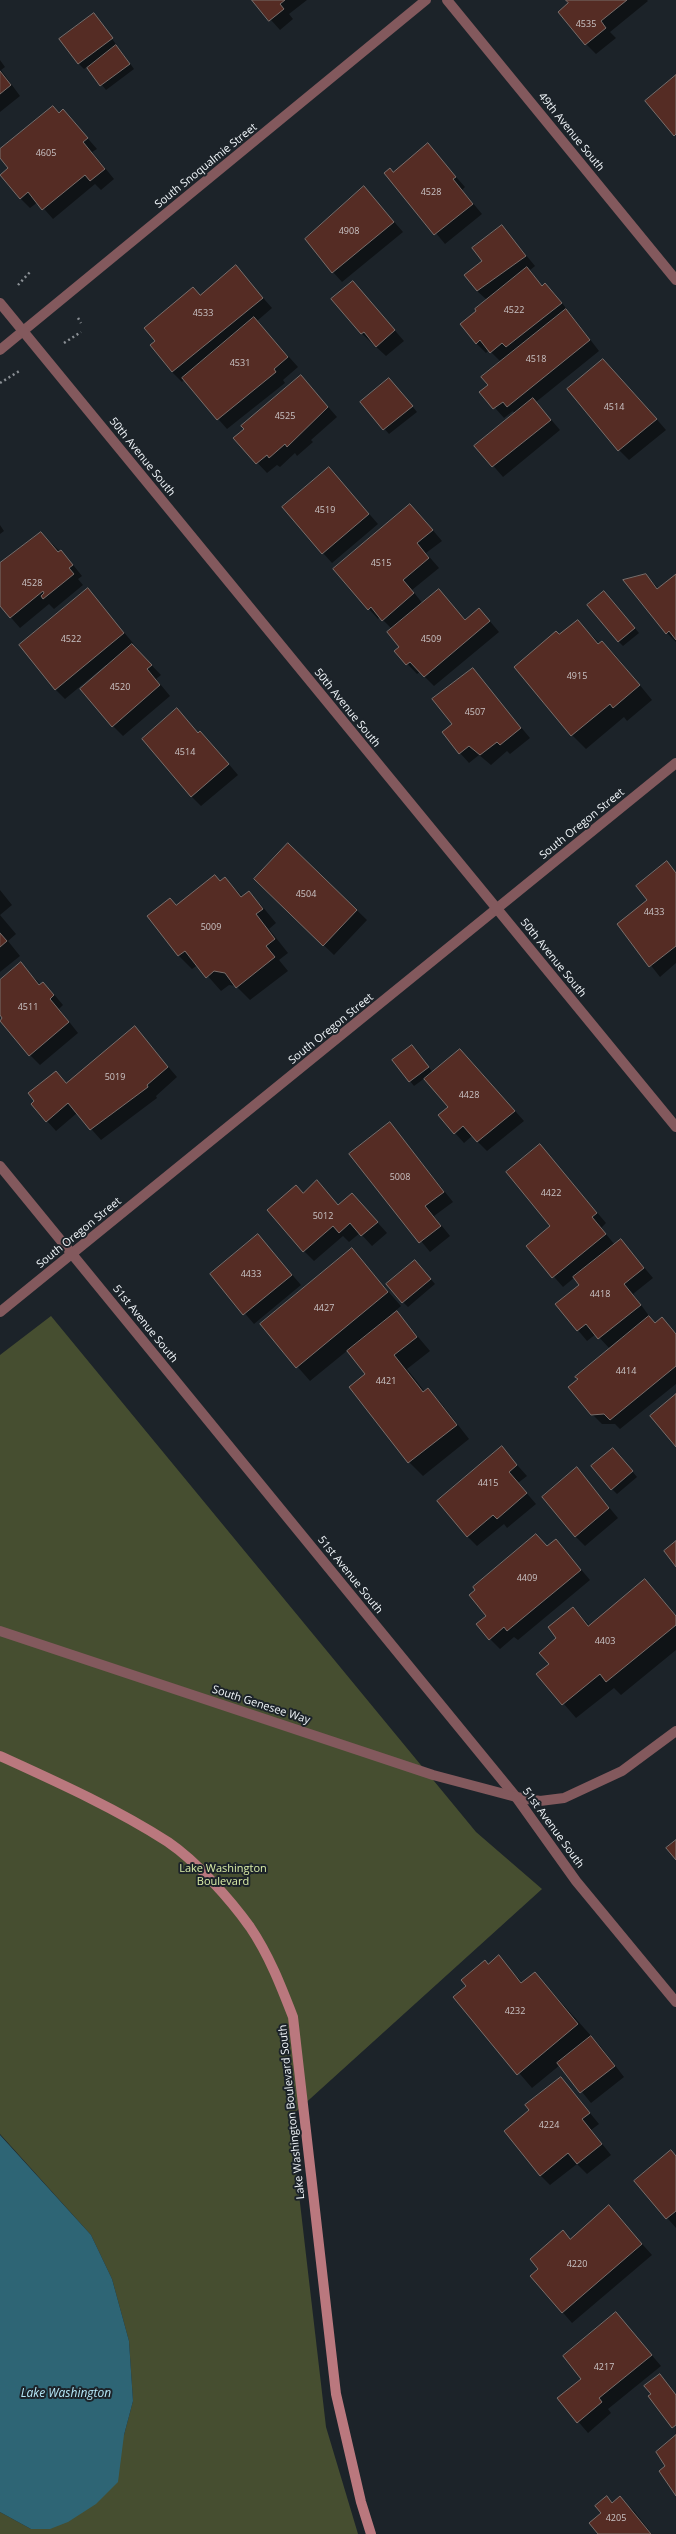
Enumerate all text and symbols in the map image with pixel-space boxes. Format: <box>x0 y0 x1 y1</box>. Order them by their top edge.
house number: 4535 <box>576 19 596 29</box>
street label: 49th Avenue South <box>535 90 607 174</box>
street label: South Snoqualmie Street <box>152 121 260 211</box>
house number: 4605 <box>36 148 56 158</box>
house number: 4528 <box>421 187 441 197</box>
house number: 4908 <box>339 226 359 236</box>
house number: 4522 <box>504 305 524 315</box>
house number: 4533 <box>193 308 213 318</box>
house number: 4518 <box>526 354 546 364</box>
house number: 4531 <box>230 358 250 368</box>
house number: 4514 <box>604 402 624 412</box>
house number: 4525 <box>275 411 295 421</box>
street label: 50th Avenue South <box>106 415 178 499</box>
house number: 4519 <box>315 505 335 515</box>
house number: 4515 <box>371 558 391 568</box>
house number: 4528 <box>22 578 42 588</box>
house number: 4522 <box>61 634 81 644</box>
house number: 4509 <box>421 634 441 644</box>
street label: 50th Avenue South <box>311 666 383 750</box>
house number: 4915 <box>567 671 587 681</box>
house number: 4520 <box>110 682 130 692</box>
house number: 4507 <box>465 707 485 717</box>
house number: 4514 <box>175 747 195 757</box>
street label: South Oregon Street <box>537 786 627 862</box>
house number: 4504 <box>296 889 316 899</box>
house number: 4433 <box>644 907 664 917</box>
street label: 50th Avenue South <box>517 916 589 1000</box>
house number: 5009 <box>201 922 221 932</box>
street label: South Oregon Street <box>286 991 376 1067</box>
house number: 4511 <box>18 1002 38 1012</box>
house number: 5019 <box>105 1072 125 1082</box>
house number: 4428 <box>459 1090 479 1100</box>
house number: 5008 <box>390 1172 410 1182</box>
house number: 4422 <box>541 1188 561 1198</box>
street label: South Oregon Street <box>34 1195 124 1271</box>
house number: 5012 <box>313 1211 333 1221</box>
house number: 4433 <box>241 1269 261 1279</box>
street label: 51st Avenue South <box>110 1283 180 1365</box>
house number: 4418 <box>590 1289 610 1299</box>
house number: 4427 <box>314 1303 334 1313</box>
house number: 4414 <box>616 1366 636 1376</box>
house number: 4421 <box>376 1376 396 1386</box>
house number: 4415 <box>478 1478 498 1488</box>
street label: 51st Avenue South <box>315 1534 385 1616</box>
house number: 4409 <box>517 1573 537 1583</box>
house number: 4403 <box>595 1636 615 1646</box>
street label: South Genesee Way <box>210 1683 312 1727</box>
street label: 51st Avenue South <box>520 1785 586 1871</box>
park label: Lake Washington Boulevard <box>179 1862 267 1888</box>
house number: 4232 <box>505 2006 525 2016</box>
street label: Lake Washington Boulevard South <box>276 2024 308 2200</box>
house number: 4224 <box>539 2120 559 2130</box>
house number: 4220 <box>567 2259 587 2269</box>
house number: 4217 <box>594 2362 614 2372</box>
water label: Lake Washington <box>21 2387 111 2401</box>
house number: 4205 <box>606 2513 626 2523</box>

